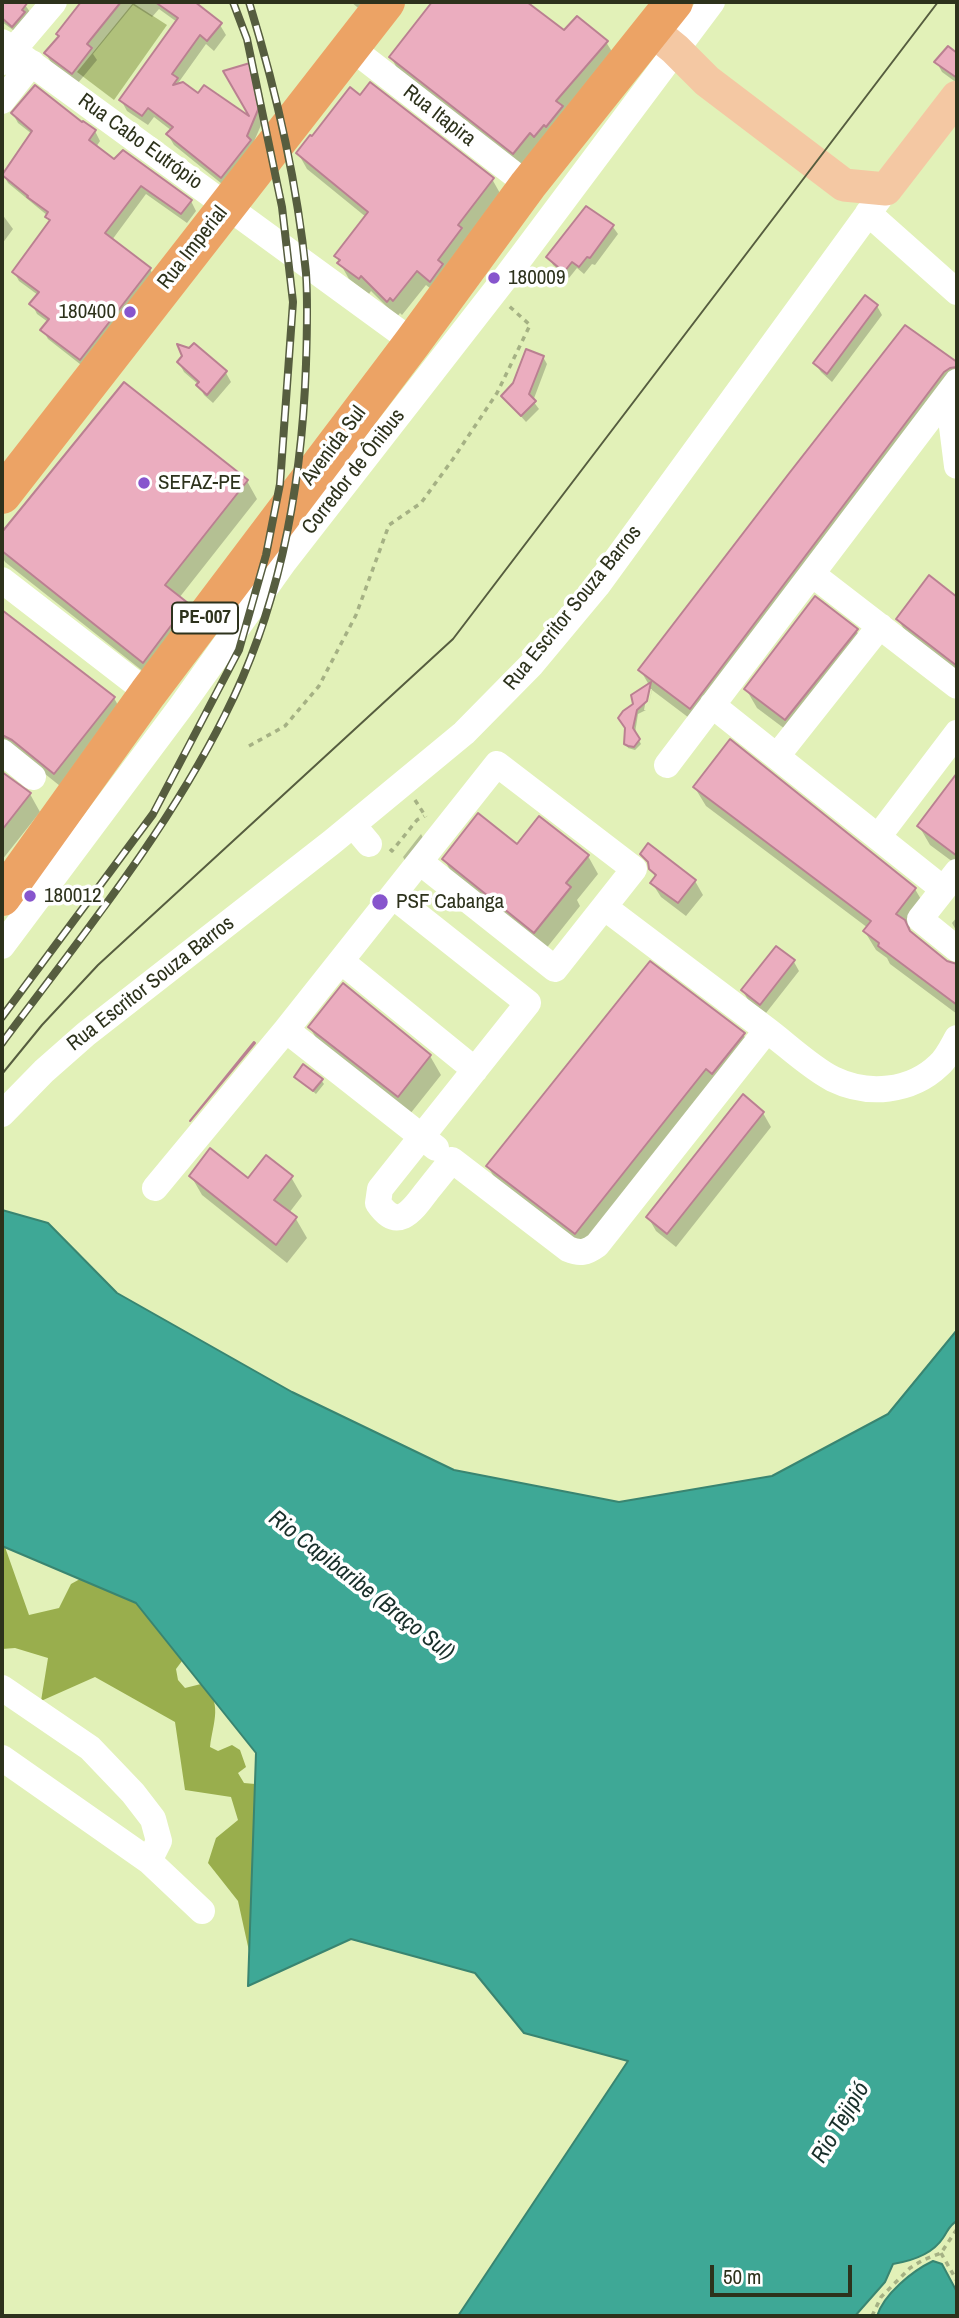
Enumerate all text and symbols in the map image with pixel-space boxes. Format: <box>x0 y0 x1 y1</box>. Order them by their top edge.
street label: Rua Itapira <box>398 80 480 152</box>
street label: Rua Cabo Eutrópio <box>73 88 207 196</box>
street label: Rua Imperial <box>153 201 233 295</box>
place label: 180009 <box>508 265 565 291</box>
marker: 180009 <box>486 270 502 286</box>
place label: 180400 <box>59 299 116 325</box>
marker: 180400 <box>122 304 138 320</box>
street label: Avenida Sul <box>296 401 372 491</box>
street label: Corredor de Ônibus <box>297 404 411 540</box>
place label: SEFAZ-PE <box>158 470 241 496</box>
marker: SEFAZ-PE <box>136 475 152 491</box>
street label: Rua Escritor Souza Barros <box>499 520 647 696</box>
road number: PE-007 <box>172 603 238 634</box>
place label: 180012 <box>44 883 101 909</box>
marker: 180012 <box>22 888 38 904</box>
place label: PSF Cabanga <box>396 889 504 915</box>
marker: PSF Cabanga <box>370 892 390 912</box>
street label: Rua Escritor Souza Barros <box>63 911 239 1057</box>
water label: Rio Capibaribe (Braço Sul) <box>263 1505 459 1667</box>
water label: Rio Tejipió <box>806 2077 876 2169</box>
scale bar <box>714 2252 856 2296</box>
text: 50 m <box>723 2262 761 2291</box>

